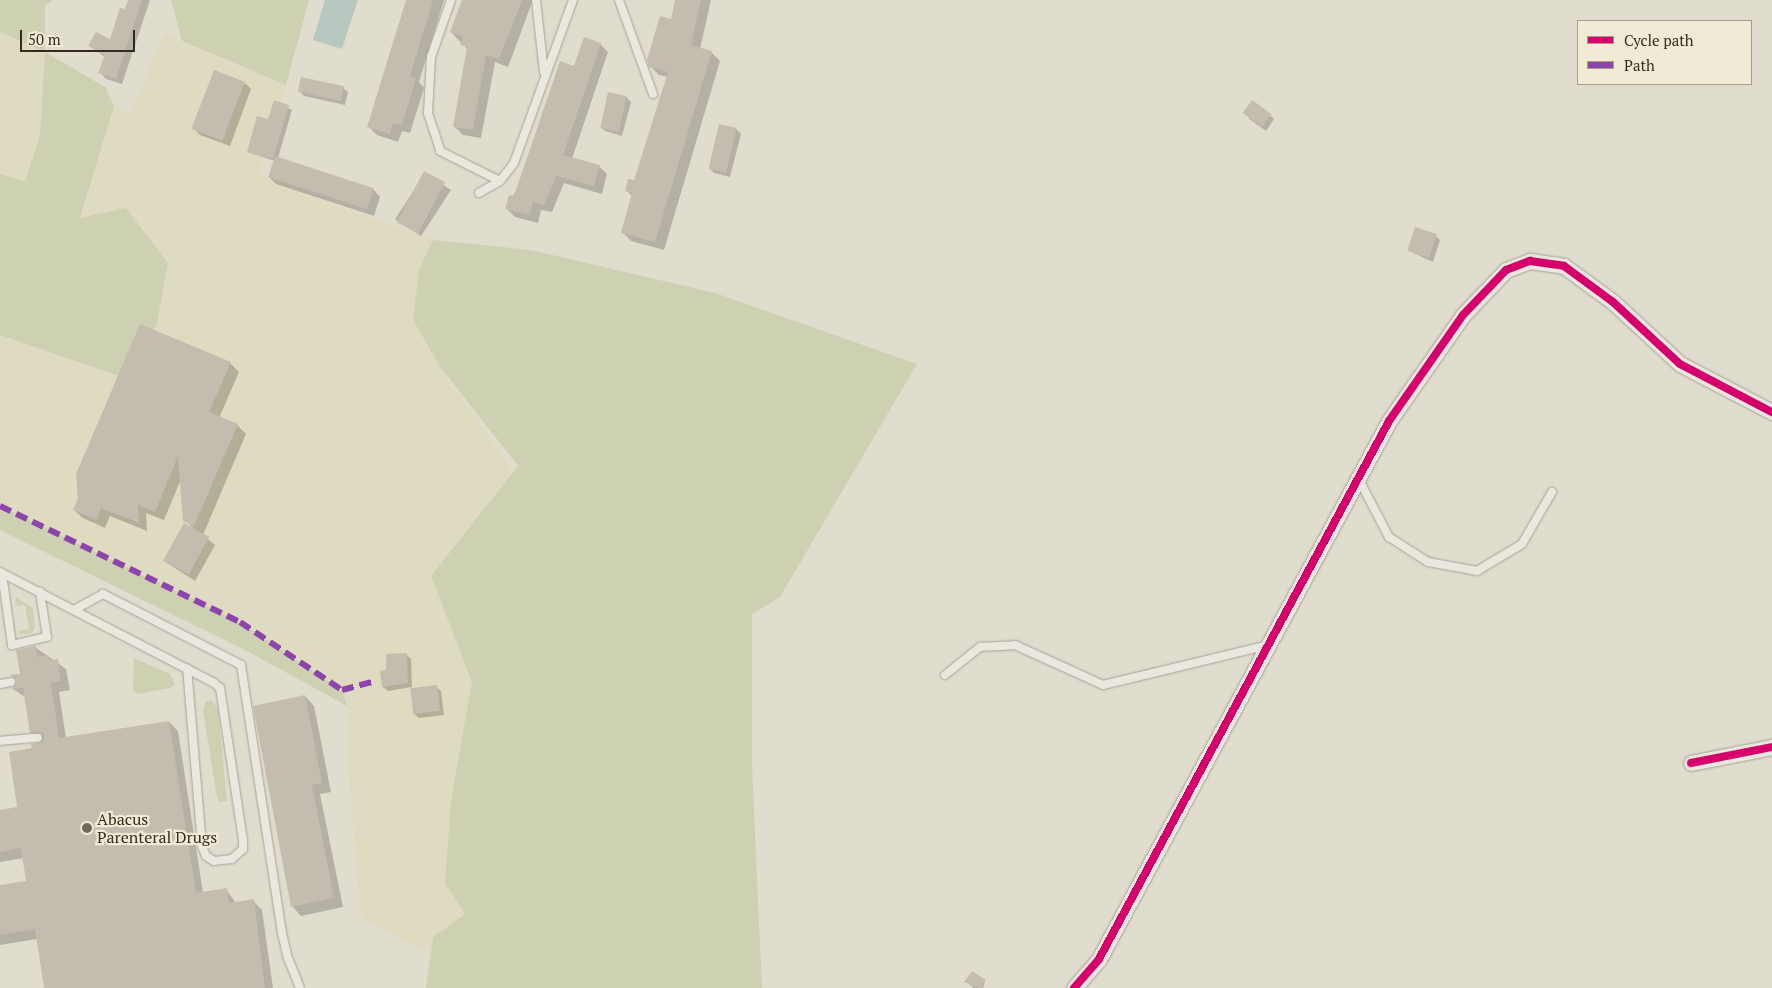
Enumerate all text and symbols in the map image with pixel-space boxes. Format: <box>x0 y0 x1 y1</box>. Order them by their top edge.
scale bar <box>22 20 138 52</box>
legend <box>1577 20 1752 85</box>
text: 50 m <box>28 29 61 49</box>
text: Cycle path <box>1624 30 1694 50</box>
text: Path <box>1624 55 1655 75</box>
place label: Abacus Parenteral Drugs <box>97 809 217 847</box>
marker: Abacus Parenteral Drugs <box>81 822 93 834</box>

